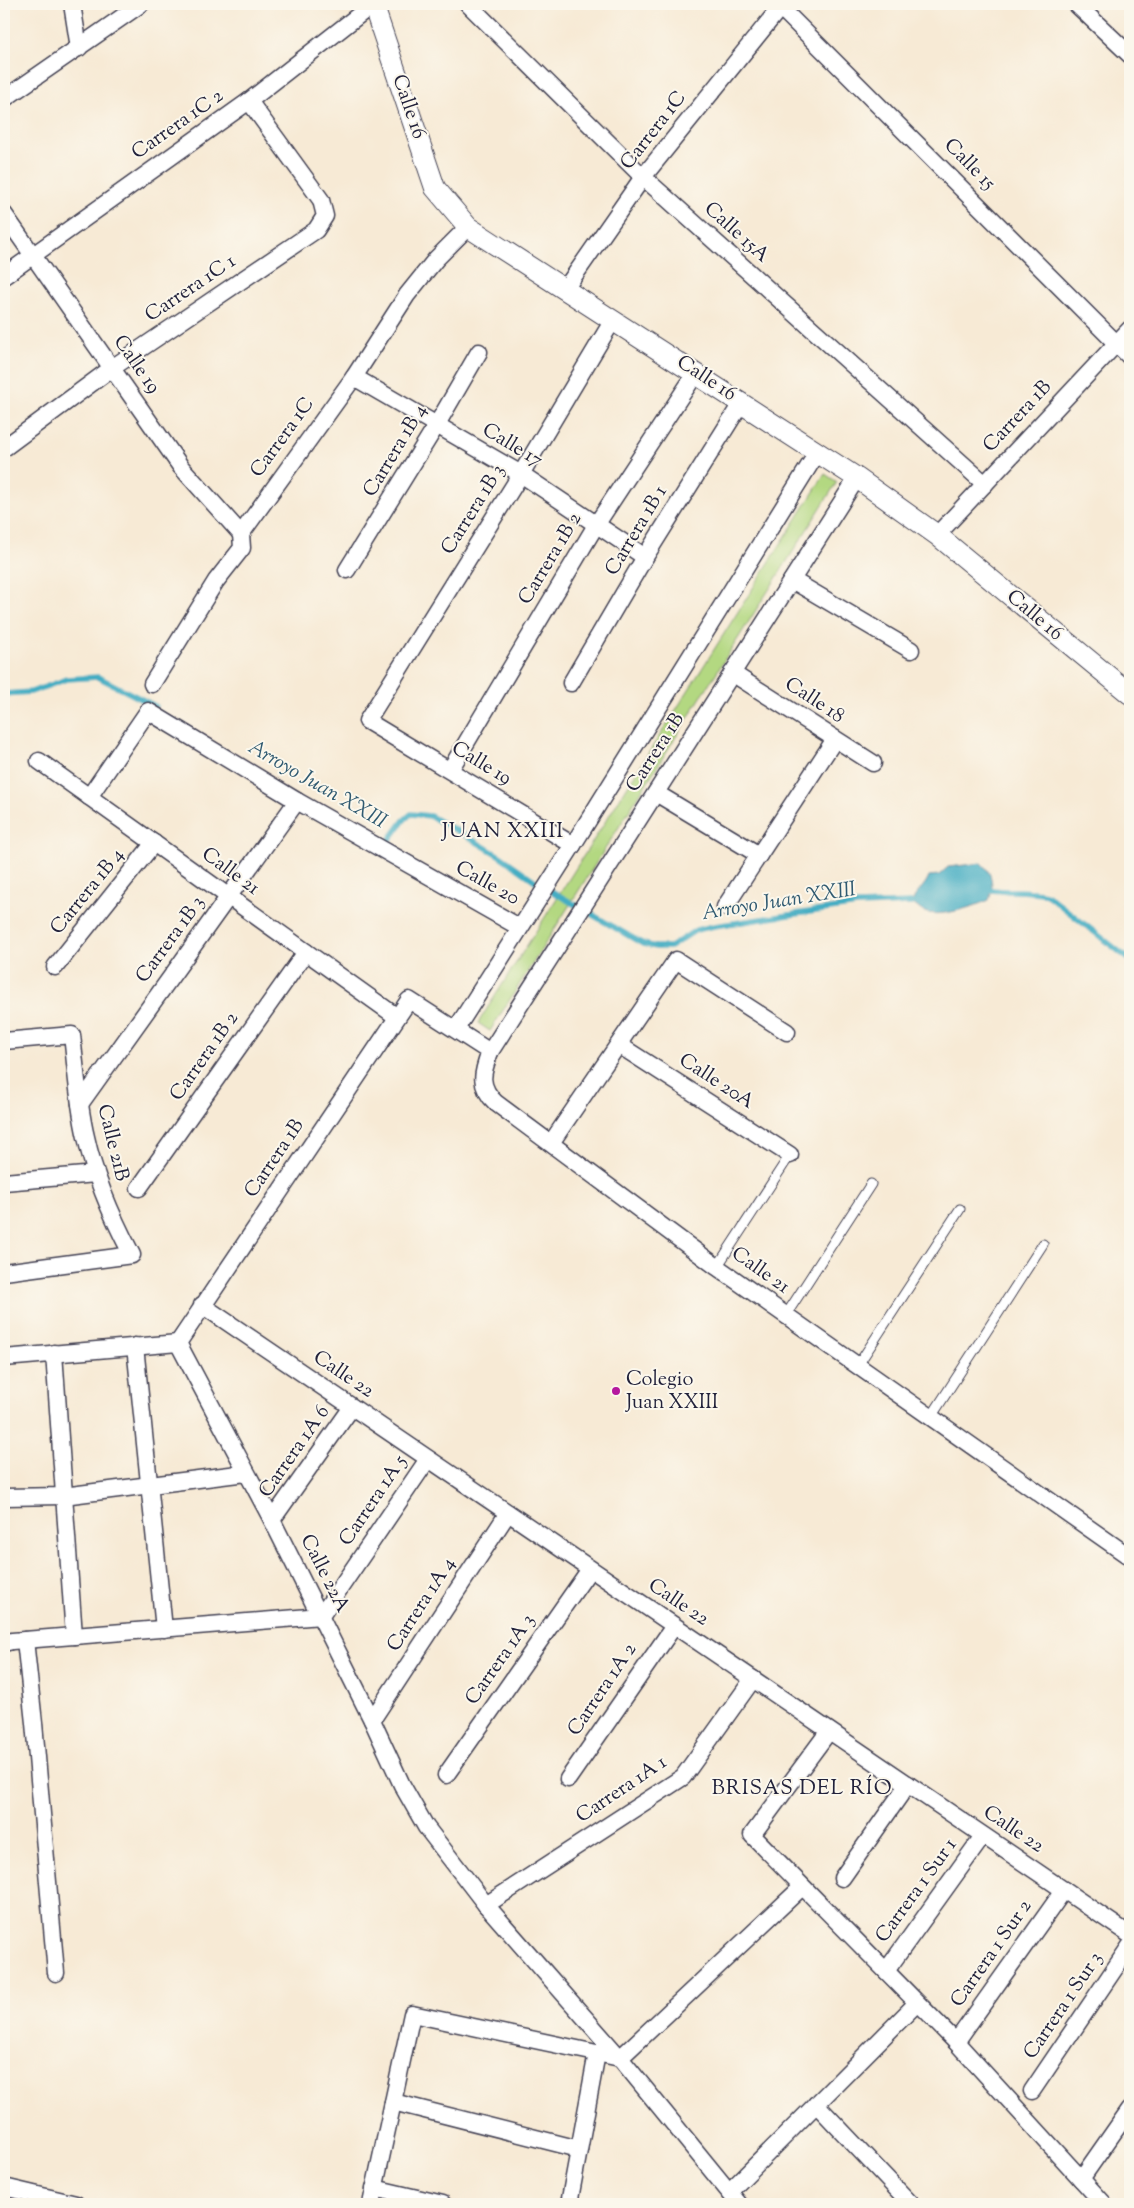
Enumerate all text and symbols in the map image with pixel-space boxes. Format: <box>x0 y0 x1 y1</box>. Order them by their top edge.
street label: Calle 16 <box>383 71 433 143</box>
street label: Carrera 1C 2 <box>126 83 230 167</box>
street label: Carrera 1C <box>614 85 694 177</box>
street label: Calle 15 <box>936 132 1002 198</box>
street label: Calle 15A <box>697 196 775 270</box>
street label: Carrera 1C 1 <box>140 248 242 330</box>
street label: Calle 19 <box>105 330 167 400</box>
street label: Calle 16 <box>670 349 742 409</box>
street label: Carrera 1B <box>977 374 1059 460</box>
street label: Carrera 1C <box>244 392 322 484</box>
street label: Carrera 1B 4 <box>357 399 435 503</box>
street label: Calle 17 <box>476 416 548 476</box>
street label: Carrera 1B 3 <box>435 459 513 561</box>
street label: Carrera 1B 1 <box>599 480 675 582</box>
street label: Carrera 1B 2 <box>512 507 590 611</box>
street label: Calle 16 <box>999 584 1069 648</box>
street label: Calle 18 <box>778 671 850 731</box>
street label: Carrera 1B <box>619 707 693 798</box>
water label: Arroyo Juan XXIII <box>242 733 392 837</box>
street label: Calle 19 <box>445 735 517 793</box>
district label: JUAN XXIII <box>441 817 564 847</box>
street label: Calle 21 <box>195 841 265 903</box>
street label: Carrera 1B 4 <box>44 843 132 941</box>
street label: Calle 20 <box>450 854 524 914</box>
water label: Arroyo Juan XXIII <box>700 875 859 929</box>
street label: Carrera 1B 3 <box>129 890 213 990</box>
street label: Carrera 1B 2 <box>164 1006 246 1108</box>
street label: Calle 20A <box>673 1047 759 1117</box>
street label: Calle 21B <box>88 1101 136 1185</box>
street label: Carrera 1B <box>238 1113 312 1204</box>
street label: Calle 21 <box>725 1240 795 1302</box>
street label: Calle 22 <box>307 1344 379 1406</box>
place label: Colegio Juan XXIII <box>625 1366 719 1418</box>
marker: Colegio Juan XXIII <box>610 1385 622 1397</box>
street label: Carrera 1A 6 <box>252 1400 338 1504</box>
street label: Carrera 1A 5 <box>333 1450 415 1552</box>
street label: Calle 22A <box>292 1530 356 1618</box>
street label: Carrera 1A 4 <box>381 1552 463 1658</box>
street label: Calle 22 <box>642 1572 714 1634</box>
street label: Carrera 1A 3 <box>459 1608 543 1712</box>
street label: Carrera 1A 2 <box>561 1638 645 1742</box>
street label: Carrera 1A 1 <box>571 1749 673 1831</box>
district label: BRISAS DEL RÍO <box>711 1774 893 1804</box>
street label: Calle 22 <box>977 1799 1049 1861</box>
street label: Carrera 1 Sur 1 <box>869 1833 965 1949</box>
street label: Carrera 1 Sur 2 <box>944 1894 1040 2014</box>
street label: Carrera 1 Sur 3 <box>1017 1946 1111 2066</box>

